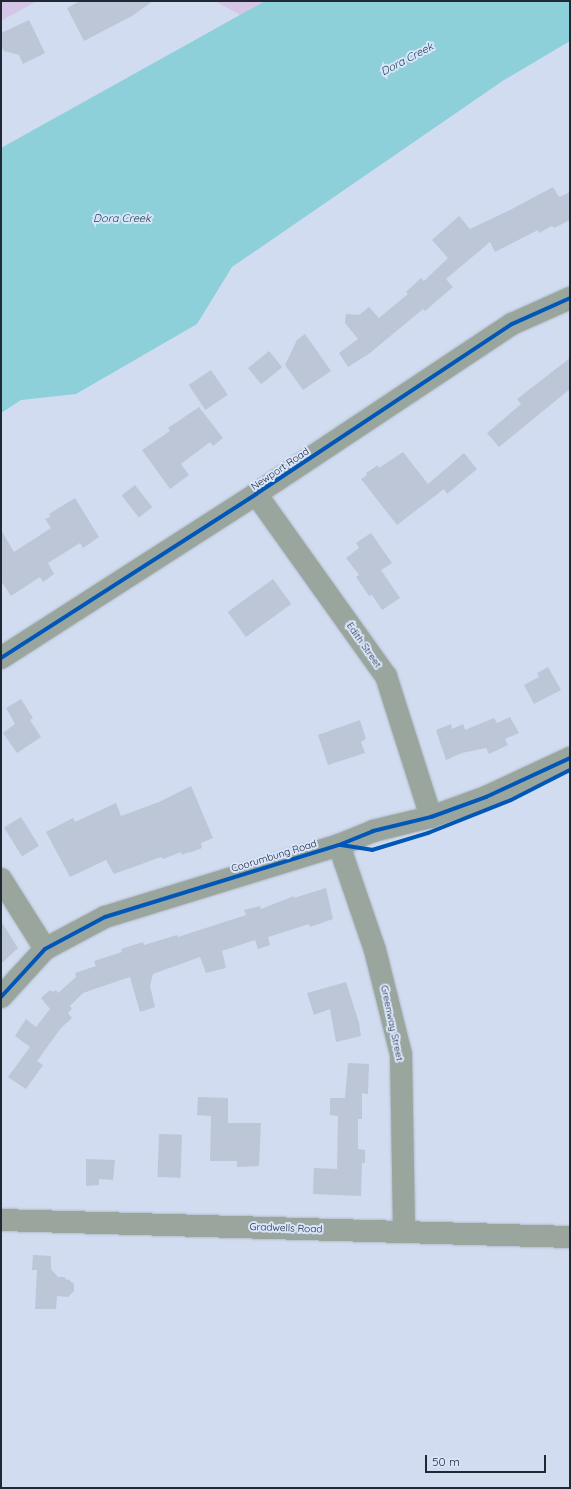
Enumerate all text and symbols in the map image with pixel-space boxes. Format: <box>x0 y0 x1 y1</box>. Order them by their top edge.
water label: Dora Creek <box>378 40 436 78</box>
water label: Dora Creek <box>93 211 151 225</box>
street label: Newport Road <box>249 445 311 493</box>
street label: Edith Street <box>344 620 384 670</box>
street label: Coorumbung Road <box>230 837 318 875</box>
street label: Greenway Street <box>378 984 406 1062</box>
street label: Gradwells Road <box>249 1221 323 1235</box>
scale bar <box>427 1447 548 1473</box>
text: 50 m <box>432 1454 460 1469</box>

